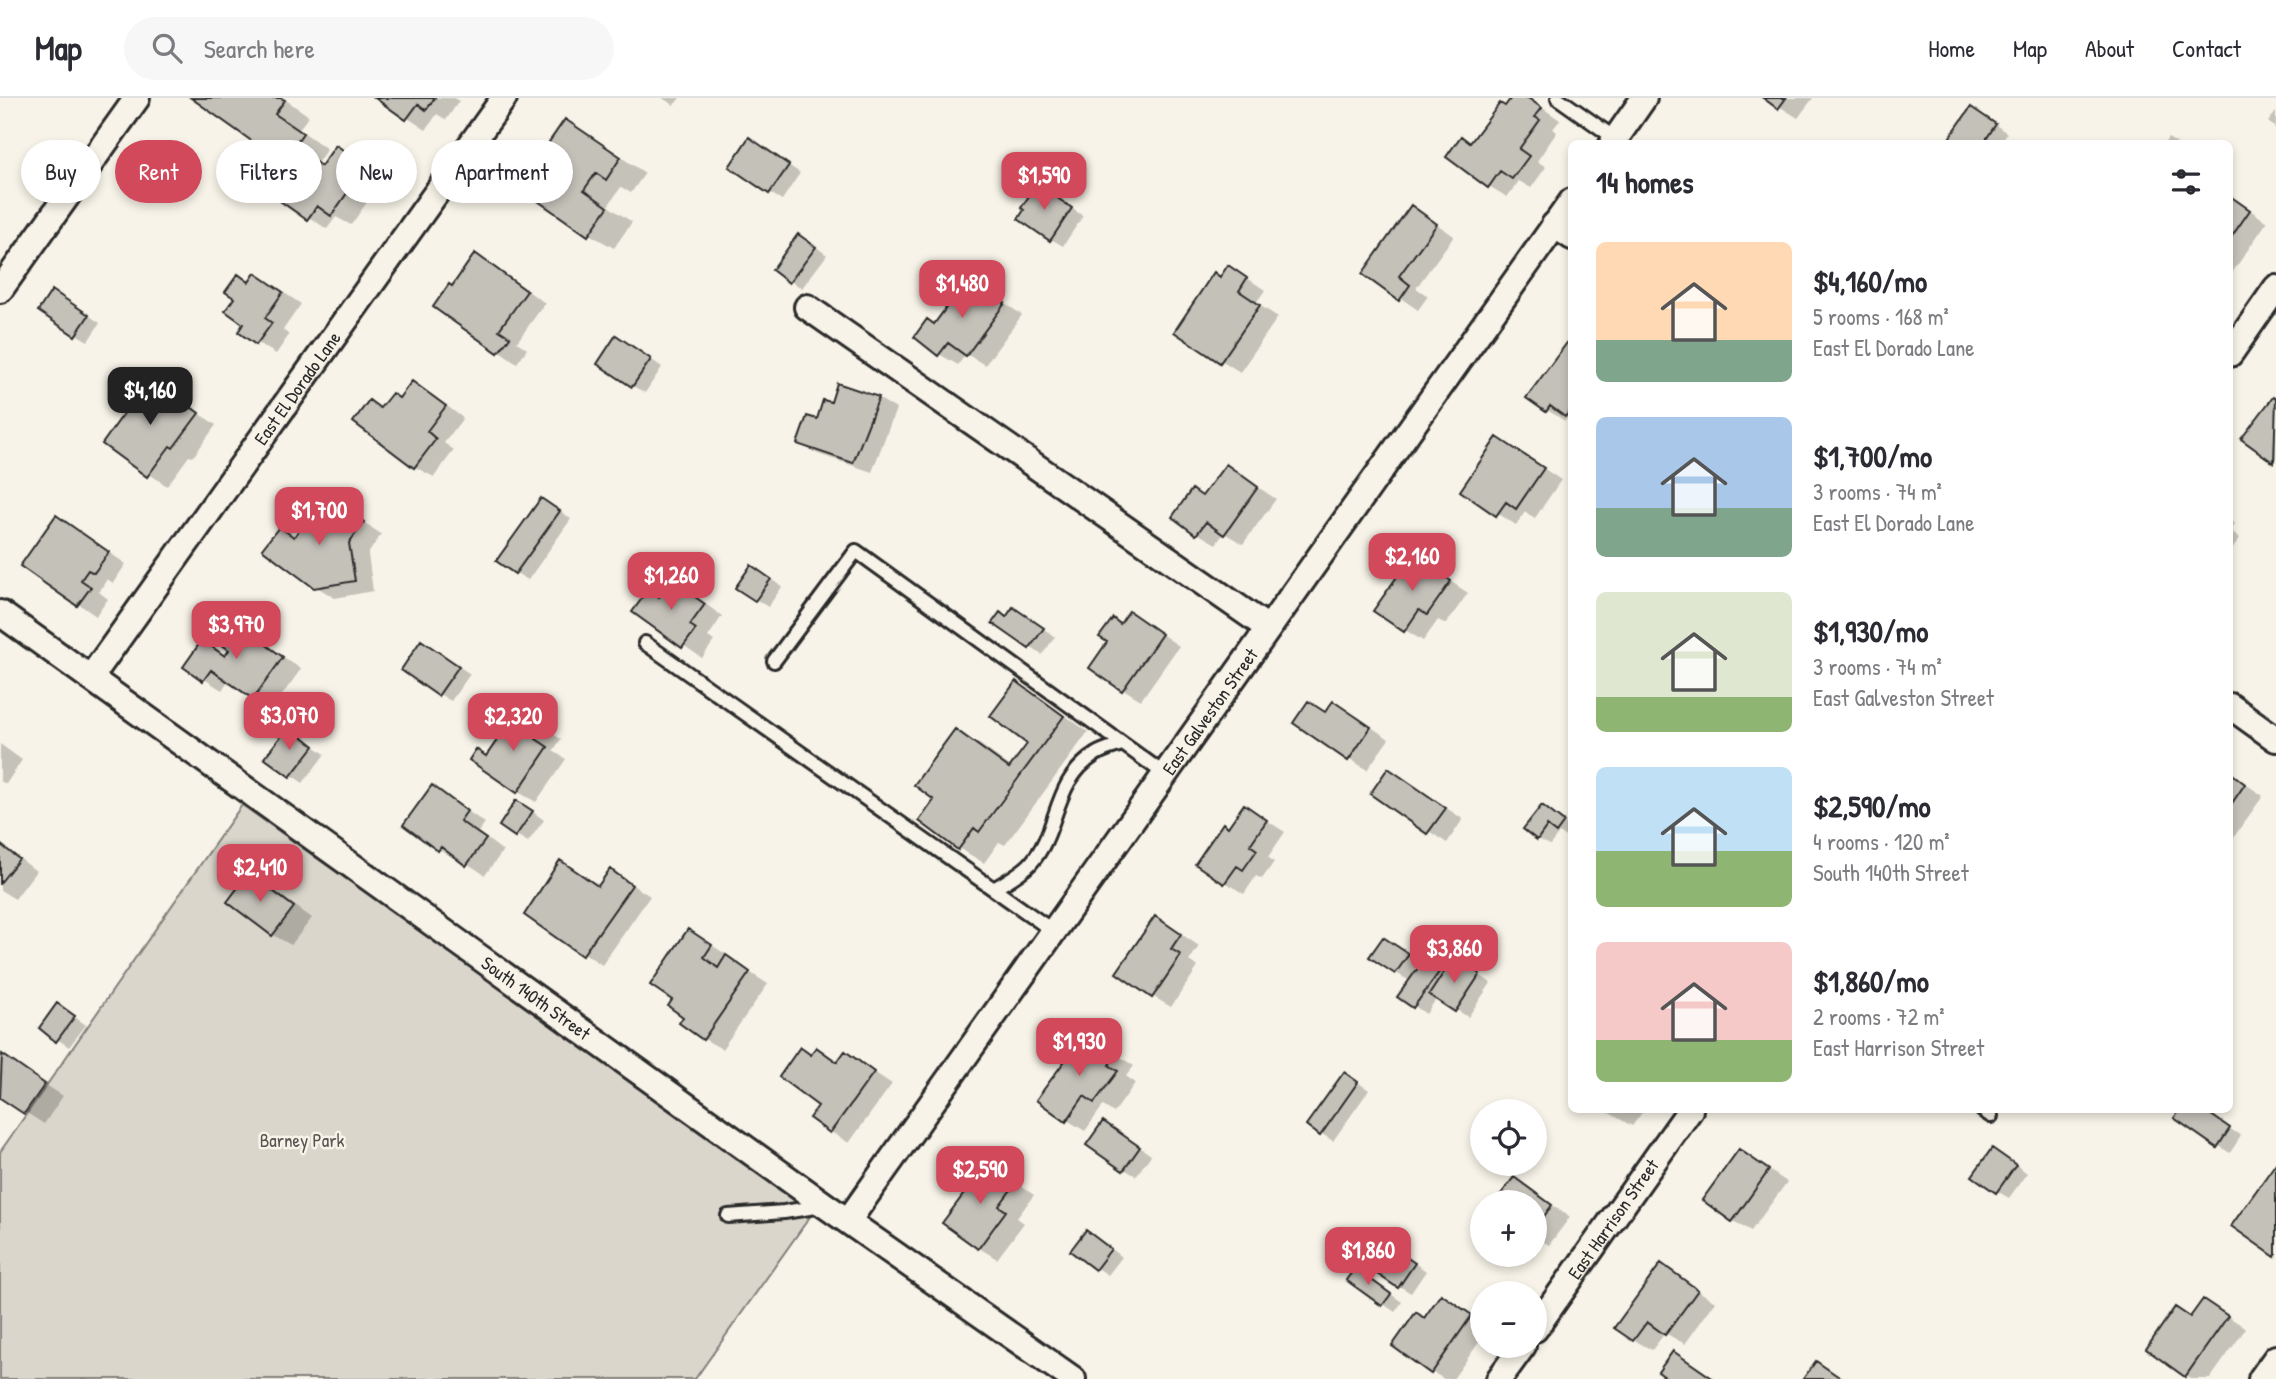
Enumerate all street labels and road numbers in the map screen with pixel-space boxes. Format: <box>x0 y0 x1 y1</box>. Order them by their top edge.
street label: East El Dorado Lane <box>248 326 347 450</box>
street label: East Galveston Street <box>1156 642 1264 780</box>
street label: South 140th Street <box>476 950 596 1046</box>
street label: East Harrison Street <box>1561 1153 1665 1284</box>

